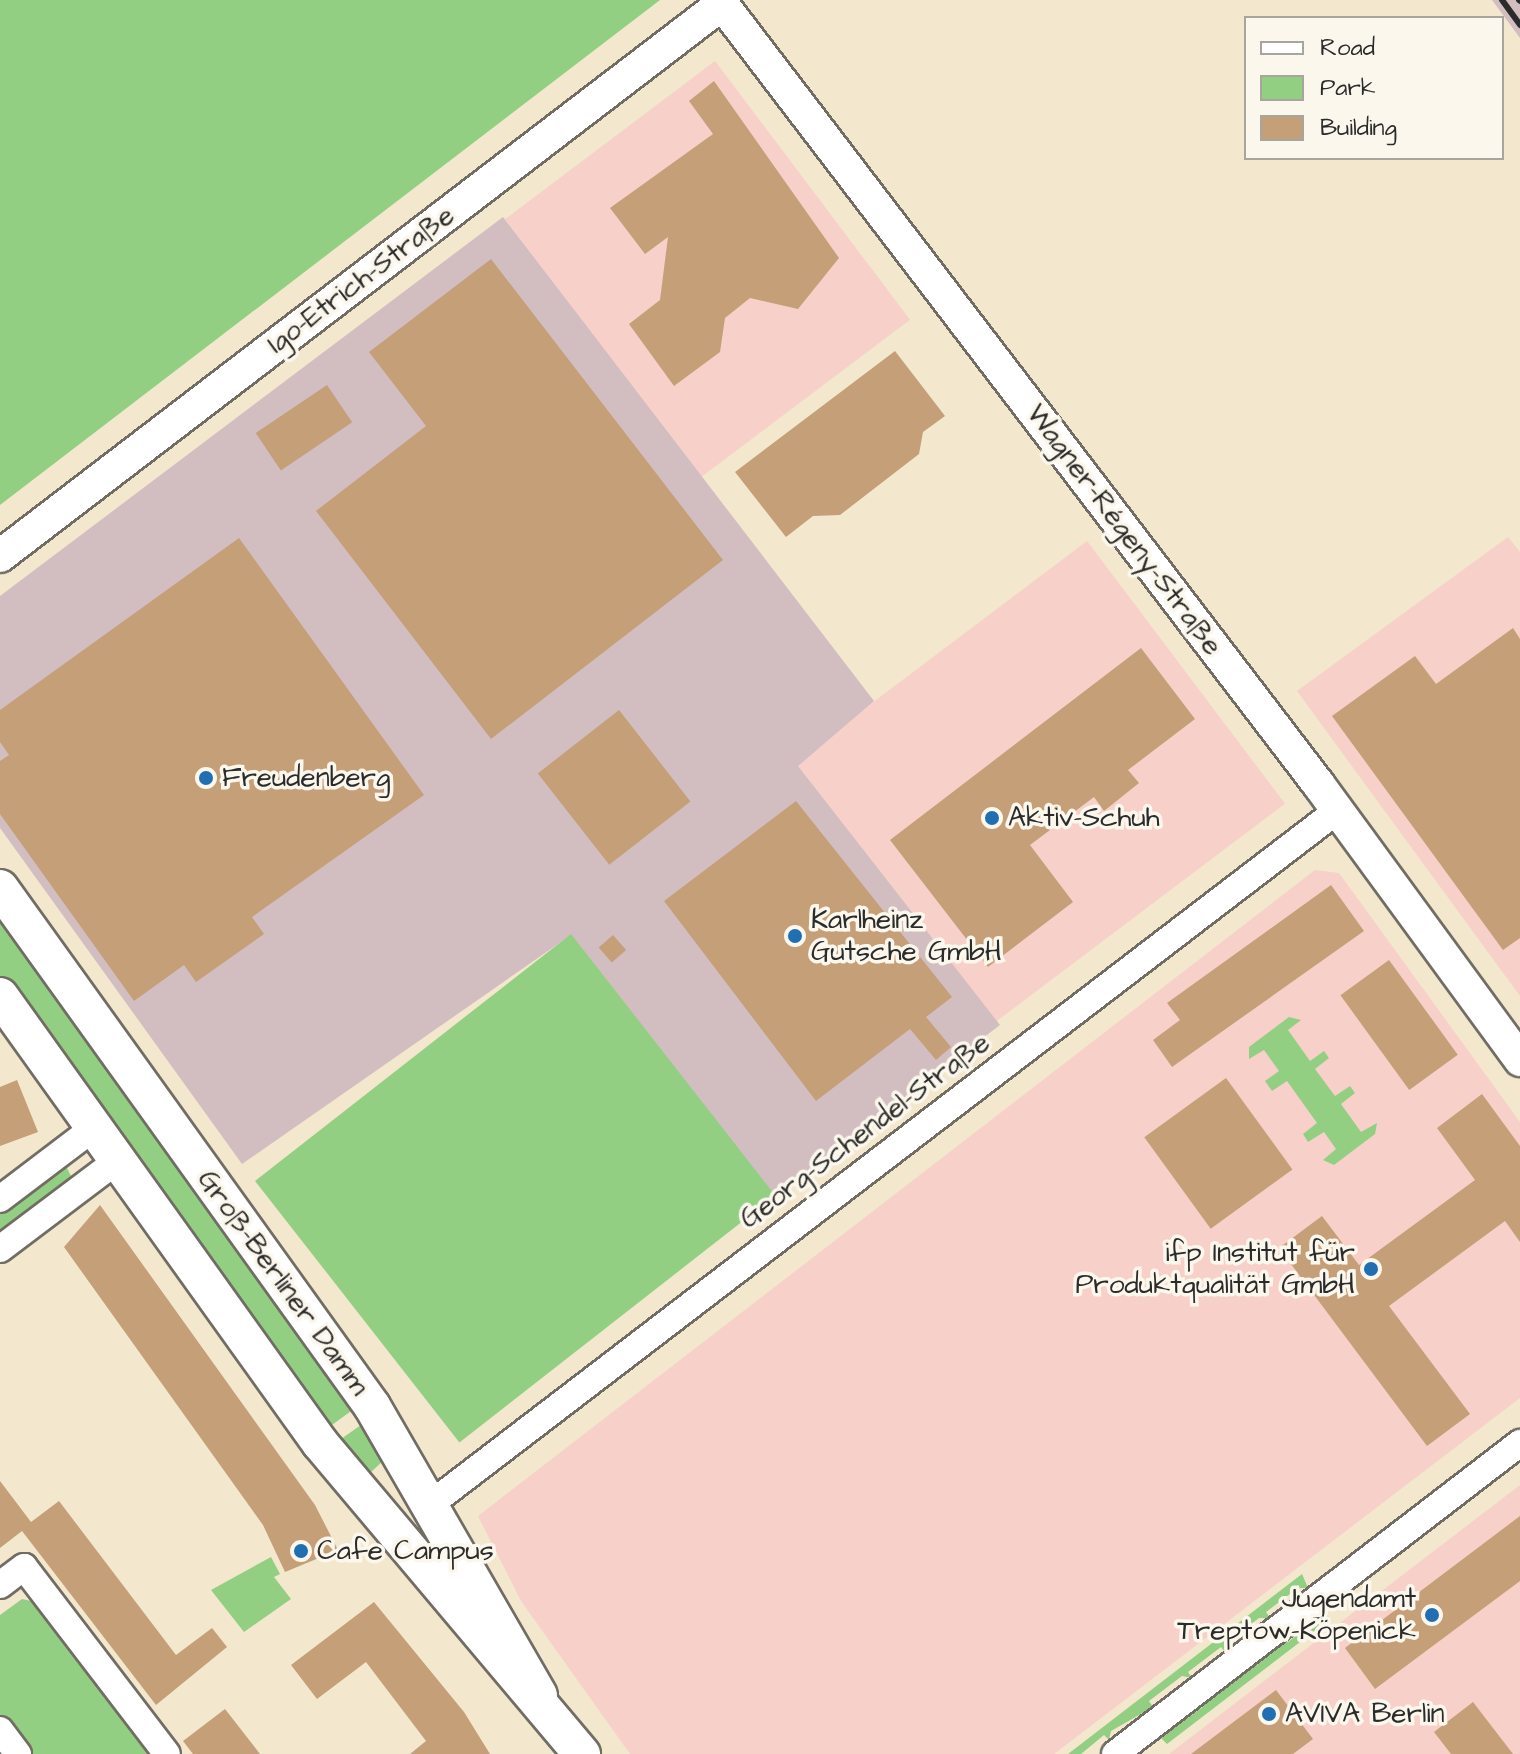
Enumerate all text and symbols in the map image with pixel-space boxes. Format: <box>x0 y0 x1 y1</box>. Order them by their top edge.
legend <box>1244 16 1504 160</box>
text: Road <box>1320 31 1375 65</box>
text: Park <box>1320 71 1376 105</box>
text: Building <box>1320 111 1397 145</box>
street label: Igo-Etrich-Straße <box>261 199 461 361</box>
street label: Wagner-Régeny-Straße <box>1019 398 1229 662</box>
place label: Freudenberg <box>222 761 390 795</box>
marker: Freudenberg <box>197 769 215 787</box>
place label: Aktiv-Schuh <box>1008 801 1160 835</box>
marker: Aktiv-Schuh <box>983 809 1001 827</box>
place label: Karlheinz Gutsche GmbH <box>811 903 1002 969</box>
marker: Karlheinz Gutsche GmbH <box>786 927 804 945</box>
street label: Georg-Schendel-Straße <box>733 1026 997 1236</box>
street label: Groß-Berliner Damm <box>190 1164 376 1402</box>
place label: ifp Institut für Produktqualität GmbH <box>1075 1236 1355 1302</box>
marker: ifp Institut für Produktqualität GmbH <box>1362 1260 1380 1278</box>
place label: Cafe Campus <box>317 1534 494 1568</box>
marker: Cafe Campus <box>292 1542 310 1560</box>
place label: Jugendamt Treptow-Köpenick <box>1177 1582 1416 1648</box>
marker: Jugendamt Treptow-Köpenick <box>1423 1606 1441 1624</box>
place label: AVIVA Berlin <box>1285 1697 1445 1731</box>
marker: AVIVA Berlin <box>1260 1705 1278 1723</box>

